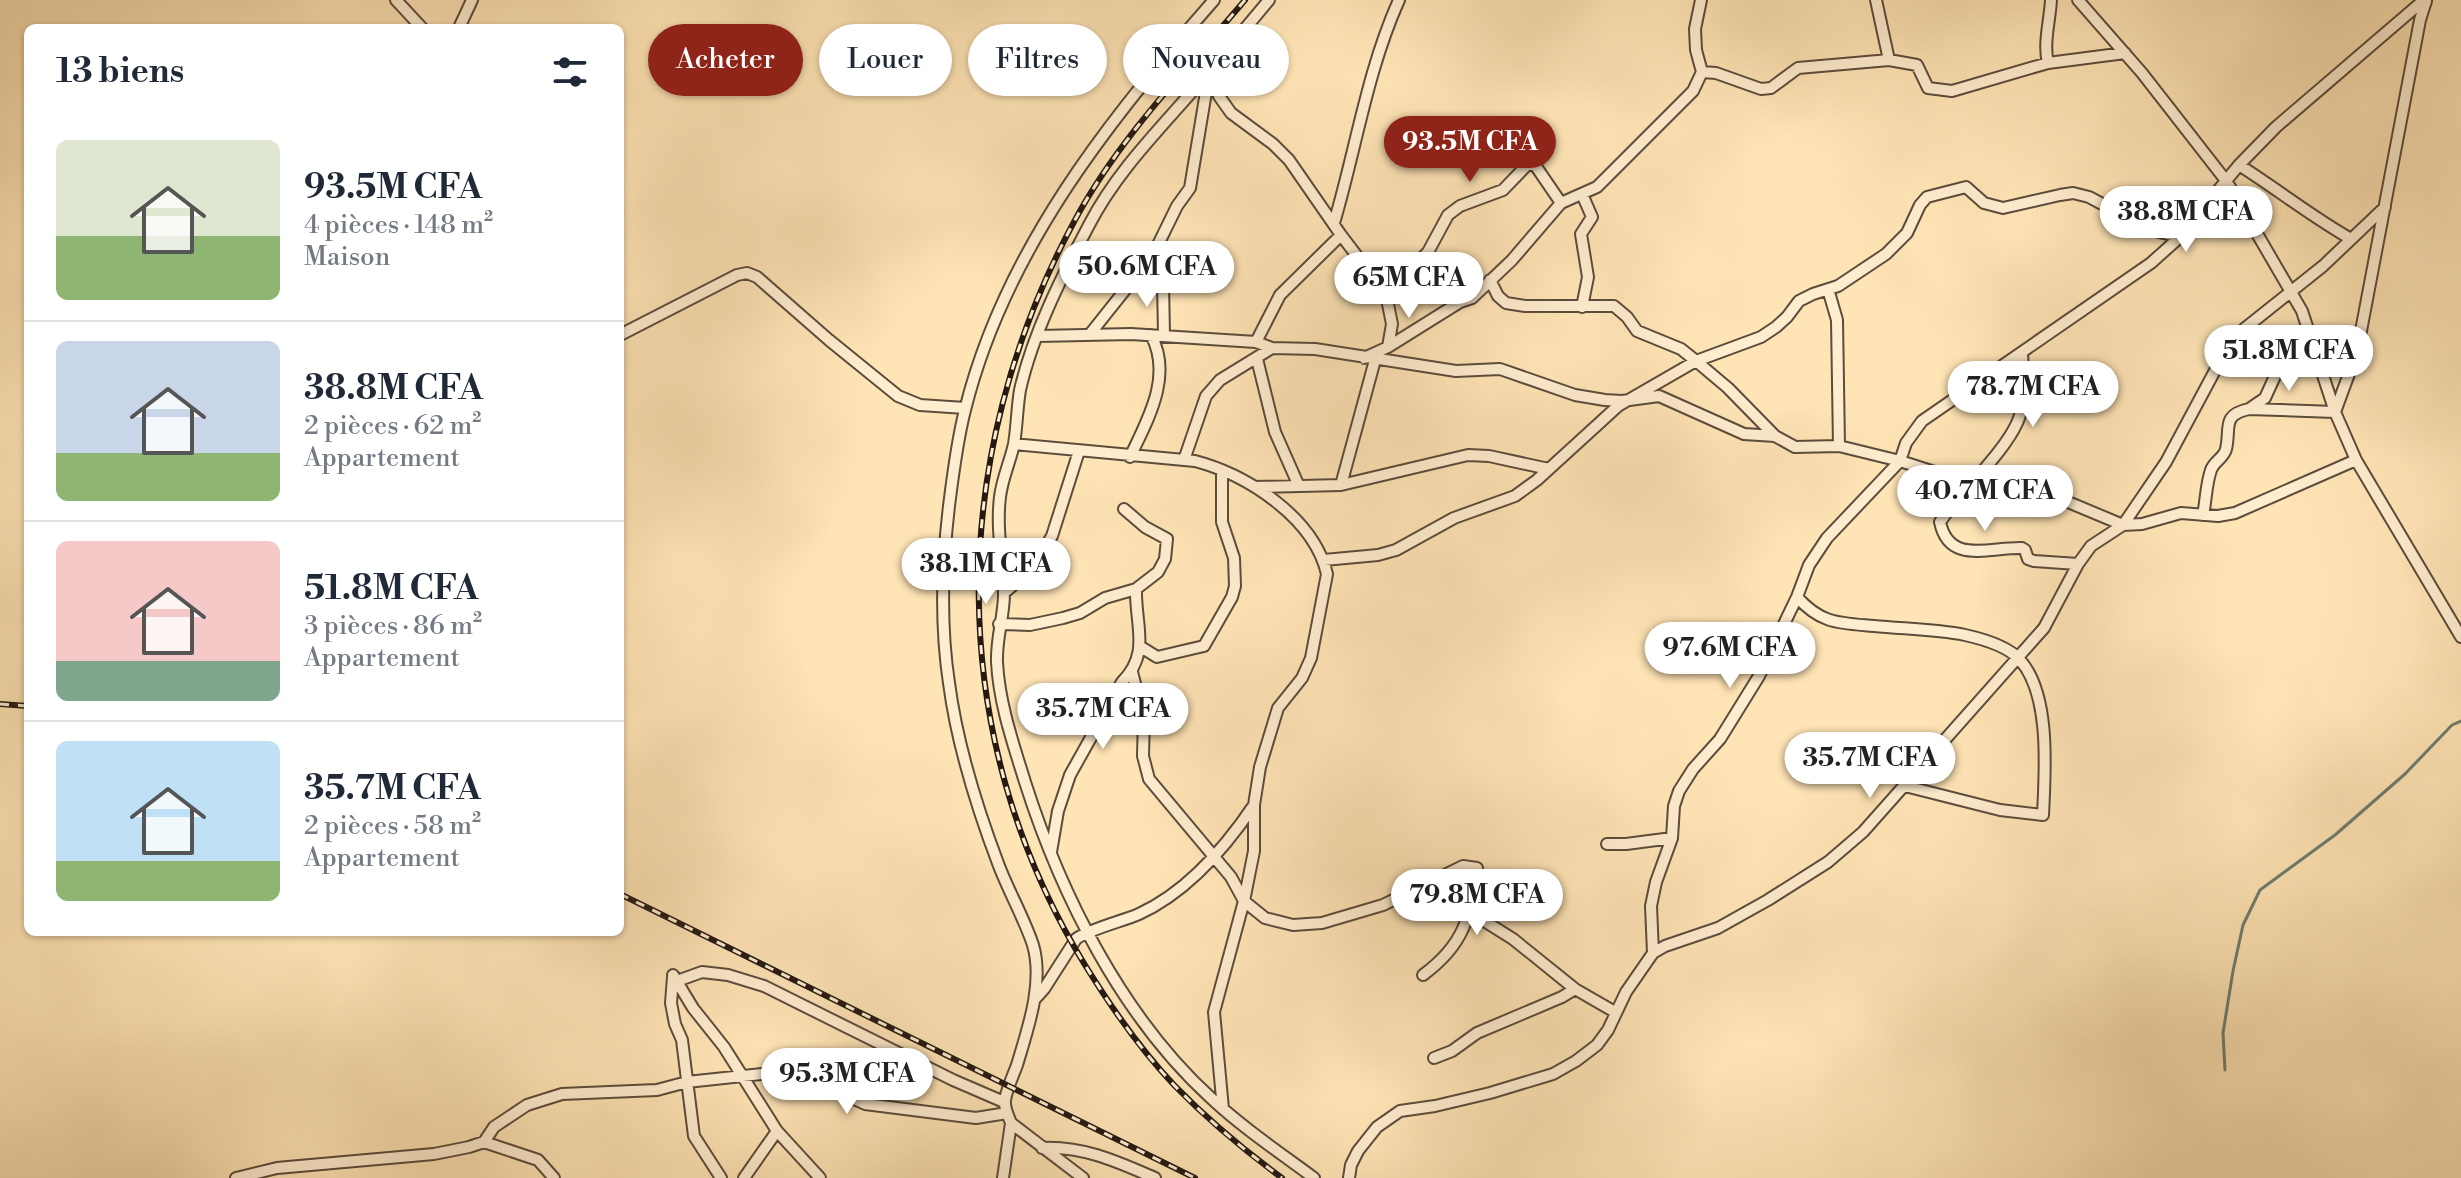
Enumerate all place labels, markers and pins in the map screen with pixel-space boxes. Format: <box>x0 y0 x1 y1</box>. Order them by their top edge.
pin: 93.5M CFA <box>1378 116 1562 184</box>
pin: 38.8M CFA <box>2094 186 2278 254</box>
pin: 50.6M CFA <box>1055 241 1239 309</box>
pin: 65M CFA <box>1335 252 1483 320</box>
pin: 51.8M CFA <box>2197 325 2381 393</box>
pin: 78.7M CFA <box>1941 361 2125 429</box>
pin: 40.7M CFA <box>1893 465 2077 533</box>
pin: 38.1M CFA <box>894 538 1078 606</box>
pin: 97.6M CFA <box>1638 622 1822 690</box>
pin: 35.7M CFA <box>1011 683 1195 751</box>
pin: 35.7M CFA <box>1778 732 1962 800</box>
pin: 79.8M CFA <box>1385 869 1569 937</box>
pin: 95.3M CFA <box>755 1048 939 1116</box>

